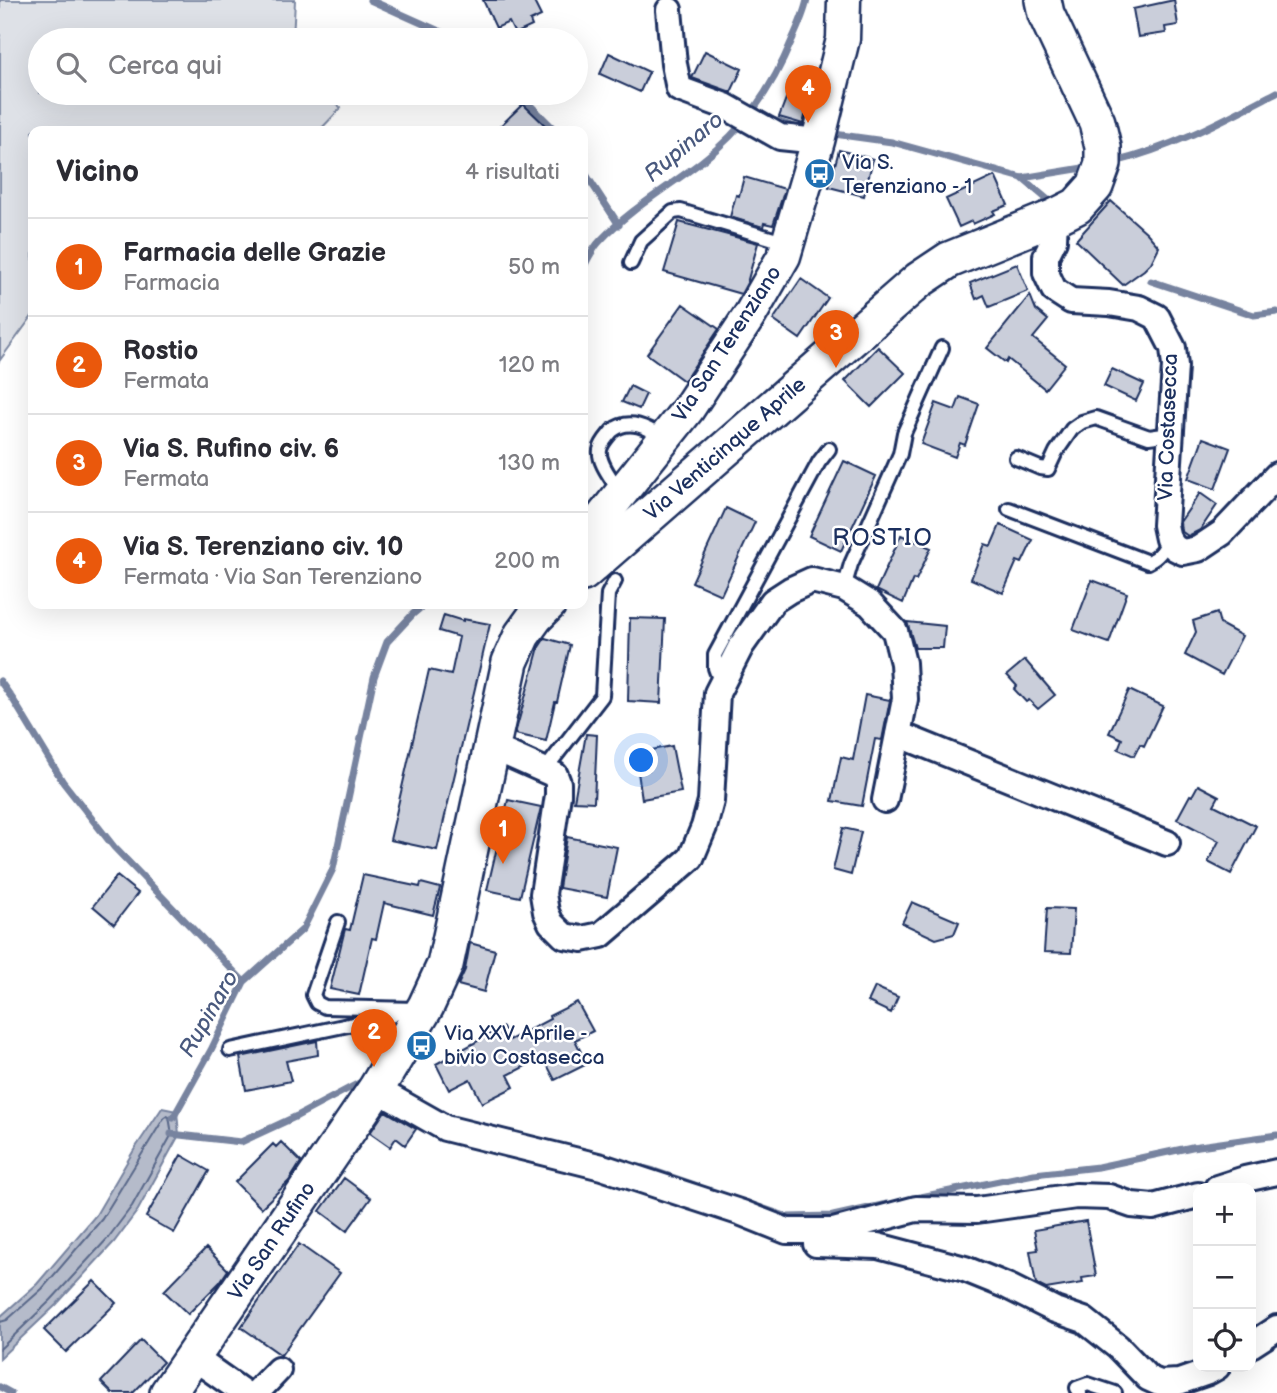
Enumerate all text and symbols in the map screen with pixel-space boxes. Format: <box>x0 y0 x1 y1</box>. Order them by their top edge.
search box <box>28 28 588 105</box>
icon: search <box>52 48 90 86</box>
text: Cerca qui <box>108 51 222 82</box>
pin: 4 <box>785 65 831 123</box>
water label: Rupinaro <box>639 106 729 188</box>
place label: Via S. Terenziano - 1 <box>842 150 972 199</box>
text: Vicino <box>56 154 139 190</box>
bus stop icon: Via S. Terenziano - 1 <box>802 157 836 191</box>
text: 4 risultati <box>465 158 560 186</box>
text: Farmacia delle Grazie <box>123 238 386 269</box>
text: 1 <box>74 253 84 281</box>
text: 50 m <box>508 253 560 281</box>
street label: Via San Terenziano <box>667 261 787 427</box>
text: Farmacia <box>123 269 220 297</box>
pin: 3 <box>813 310 859 368</box>
text: Rostio <box>123 336 198 367</box>
text: 2 <box>72 351 86 379</box>
text: 120 m <box>499 351 560 379</box>
street label: Via Costasecca <box>1153 353 1183 501</box>
text: Fermata <box>123 367 209 395</box>
street label: Via Venticinque Aprile <box>639 372 811 526</box>
text: Via S. Rufino civ. 6 <box>123 434 339 465</box>
text: 3 <box>72 449 86 477</box>
text: 130 m <box>498 449 560 477</box>
text: Fermata <box>123 465 209 493</box>
district label: ROSTIO <box>832 523 934 552</box>
text: Via S. Terenziano civ. 10 <box>123 532 403 563</box>
text: 4 <box>72 547 86 575</box>
text: 200 m <box>494 547 560 575</box>
text: Fermata · Via San Terenziano <box>123 563 422 591</box>
your location <box>624 743 658 777</box>
pin: 1 <box>480 806 526 864</box>
water label: Rupinaro <box>173 966 245 1062</box>
pin: 2 <box>351 1009 397 1067</box>
place label: Via XXV Aprile - bivio Costasecca <box>444 1021 605 1070</box>
bus stop icon: Via XXV Aprile - bivio Costasecca <box>404 1028 438 1062</box>
street label: Via San Rufino <box>223 1177 321 1305</box>
map controls <box>1193 1183 1256 1372</box>
button: + <box>1193 1183 1256 1246</box>
button: − <box>1193 1246 1256 1309</box>
button: locate <box>1193 1309 1256 1372</box>

